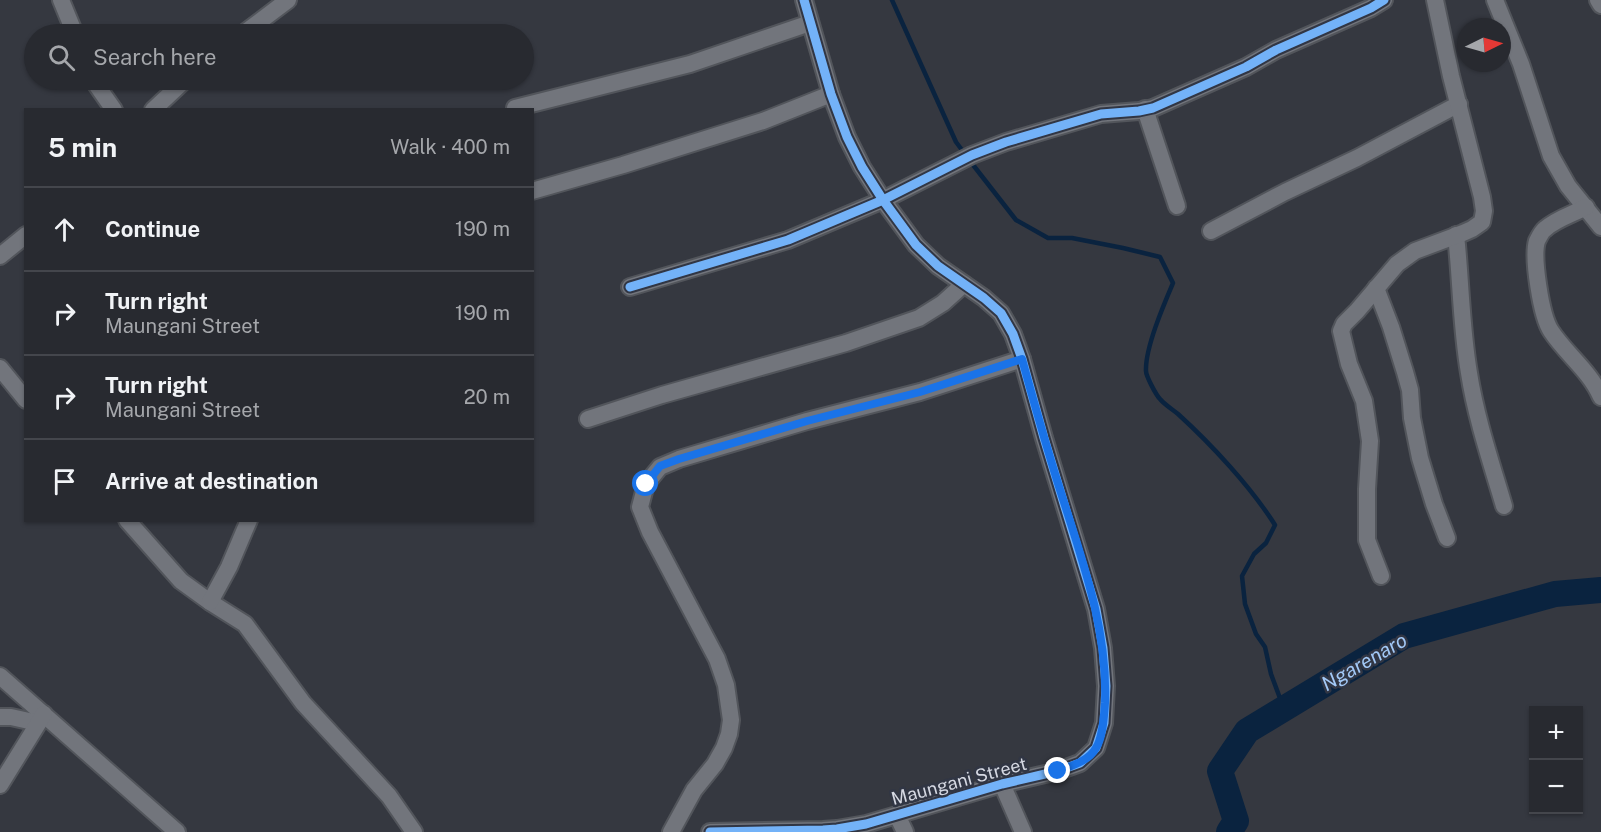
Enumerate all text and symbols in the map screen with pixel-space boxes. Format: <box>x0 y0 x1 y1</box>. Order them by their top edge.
north arrow <box>1457 18 1511 72</box>
search box <box>24 24 534 90</box>
icon: search <box>45 41 78 74</box>
text: Search here <box>93 44 217 70</box>
text: 5 min <box>48 132 117 163</box>
text: Walk · 400 m <box>390 135 510 159</box>
icon: ahead <box>48 213 81 246</box>
text: Continue <box>105 216 200 242</box>
text: 190 m <box>455 217 510 241</box>
text: Turn right <box>105 288 208 314</box>
icon: right <box>48 297 81 330</box>
text: 190 m <box>455 301 510 325</box>
text: Maungani Street <box>105 314 260 338</box>
text: Turn right <box>105 372 208 398</box>
icon: right <box>48 381 81 414</box>
text: 20 m <box>464 385 510 409</box>
text: Maungani Street <box>105 398 260 422</box>
icon: arrive <box>48 465 81 498</box>
text: Arrive at destination <box>105 468 318 494</box>
route start <box>632 470 658 496</box>
water label: Ngarenaro <box>1317 628 1411 696</box>
map controls <box>1529 706 1583 814</box>
button: + <box>1529 706 1583 760</box>
street label: Maungani Street <box>889 753 1029 809</box>
route end <box>1044 757 1070 783</box>
button: − <box>1529 760 1583 814</box>

